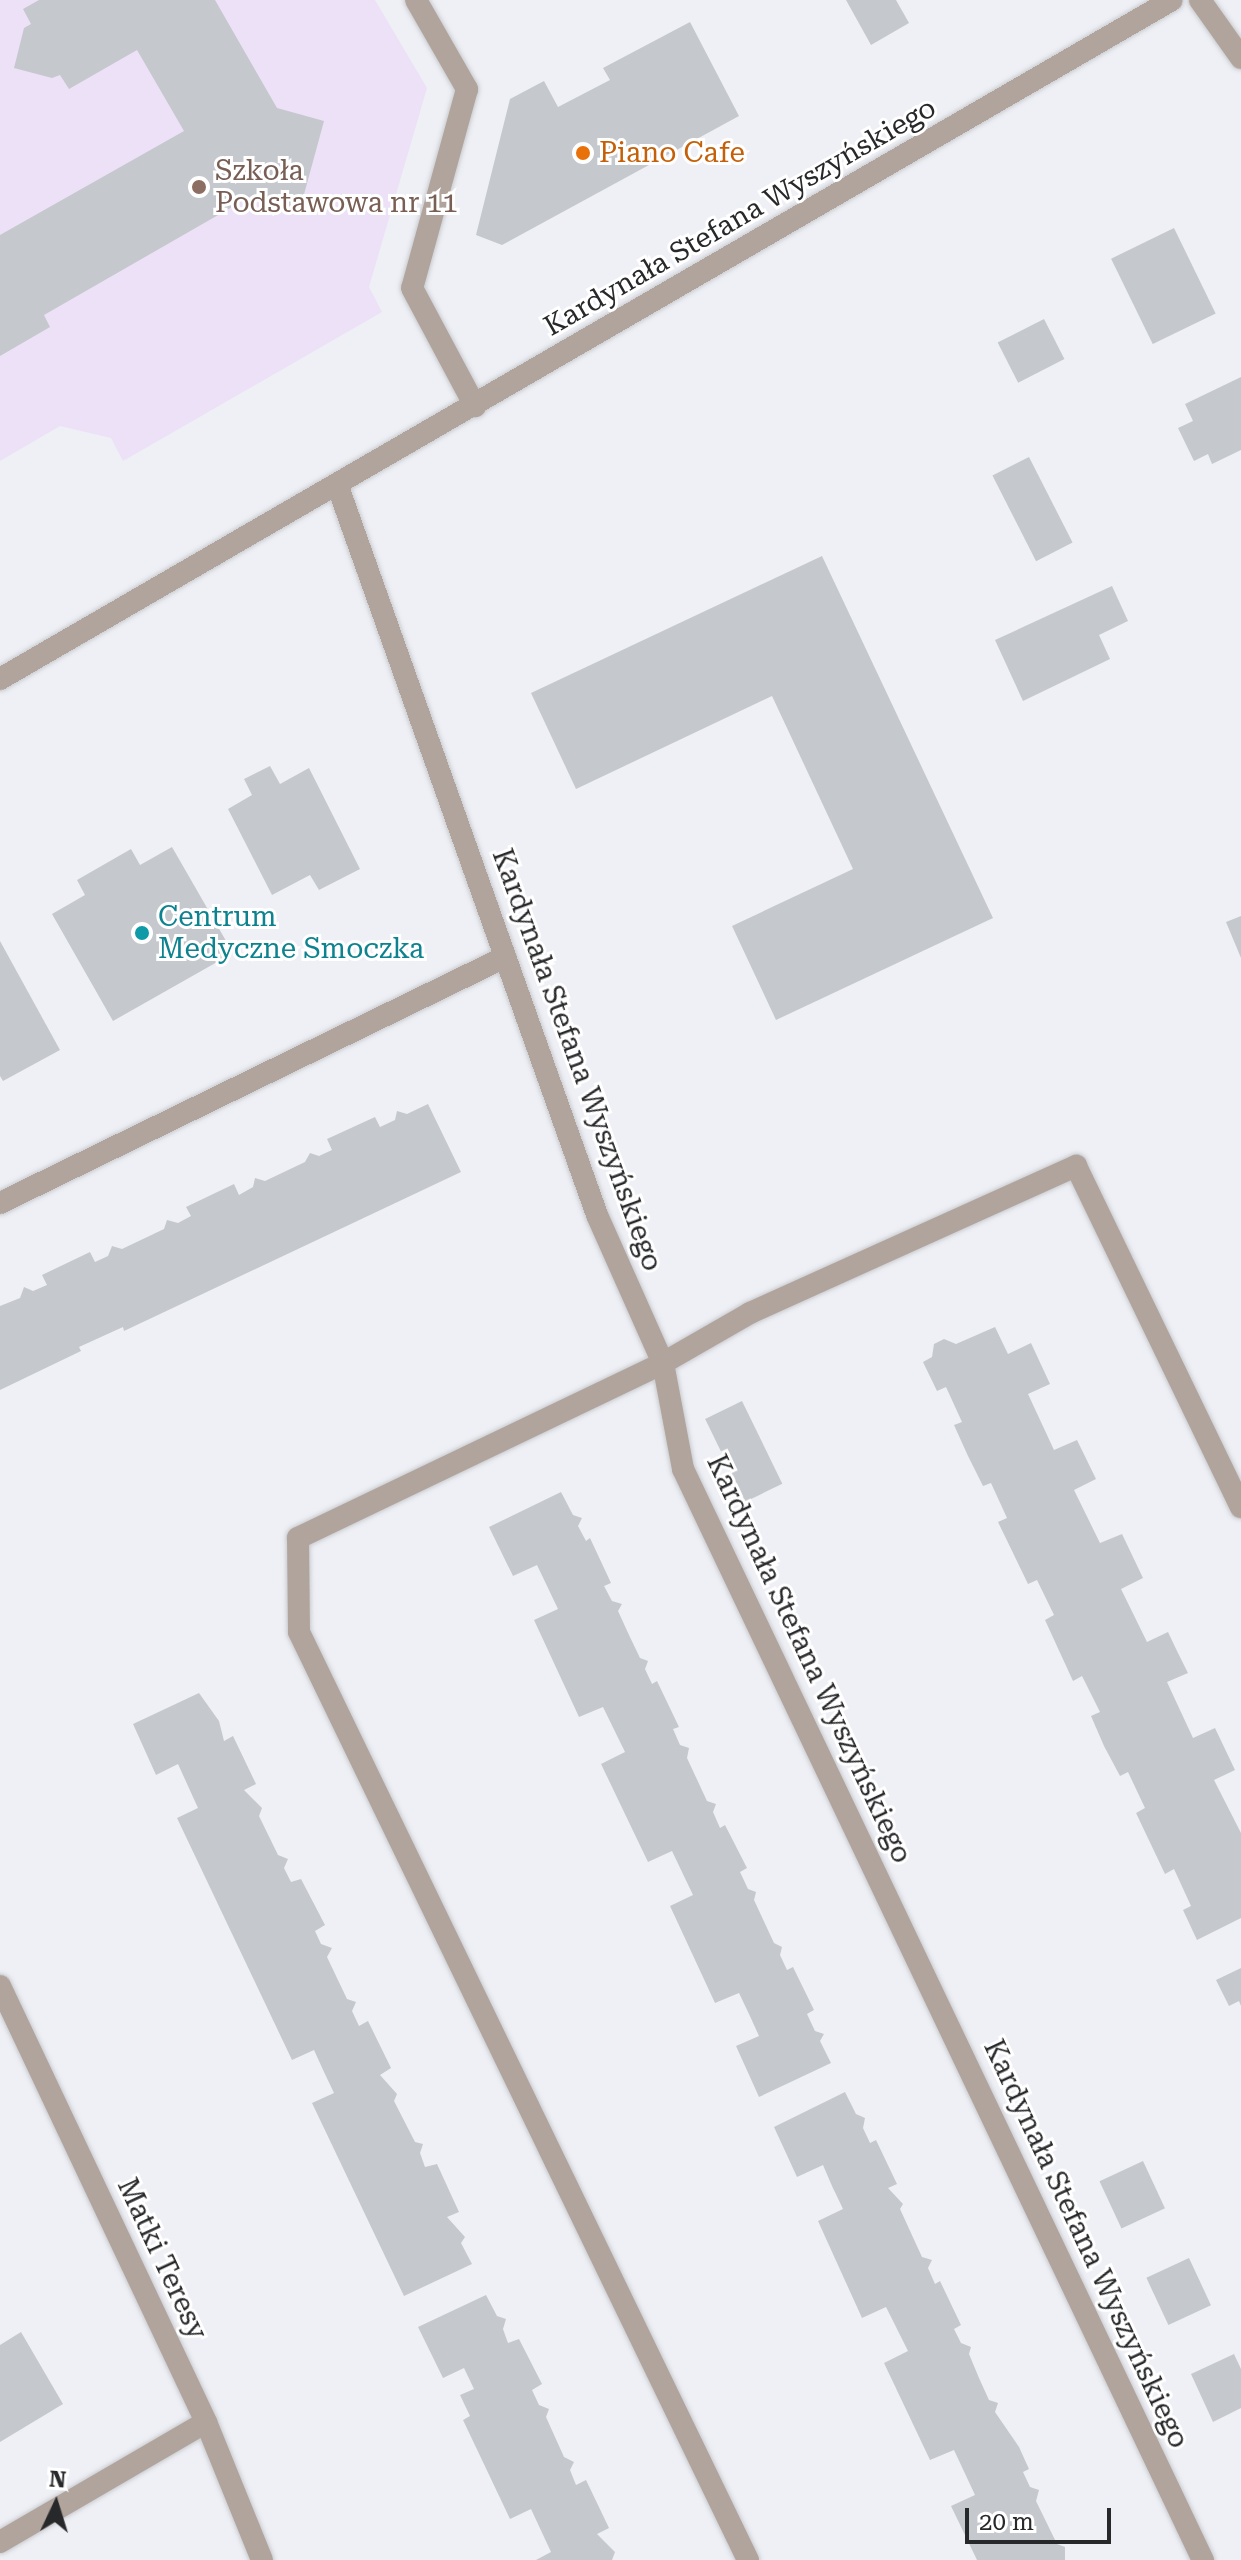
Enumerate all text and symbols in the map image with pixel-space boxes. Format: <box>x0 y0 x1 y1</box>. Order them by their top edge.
street label: Kardynała Stefana Wyszyńskiego <box>538 91 942 343</box>
place label: Piano Cafe <box>599 136 745 170</box>
marker: Piano Cafe <box>574 144 592 162</box>
place label: Szkoła Podstawowa nr 11 <box>215 154 458 220</box>
marker: Szkoła Podstawowa nr 11 <box>190 178 208 196</box>
street label: Kardynała Stefana Wyszyńskiego <box>485 844 669 1276</box>
place label: Centrum Medyczne Smoczka <box>158 900 424 966</box>
marker: Centrum Medyczne Smoczka <box>133 924 151 942</box>
street label: Kardynała Stefana Wyszyńskiego <box>699 1449 919 1869</box>
street label: Kardynała Stefana Wyszyńskiego <box>976 2034 1196 2454</box>
street label: Matki Teresy <box>110 2173 214 2345</box>
north arrow <box>16 2464 96 2544</box>
text: N <box>48 2466 67 2493</box>
scale bar <box>969 2492 1115 2542</box>
text: 20 m <box>979 2508 1034 2536</box>

